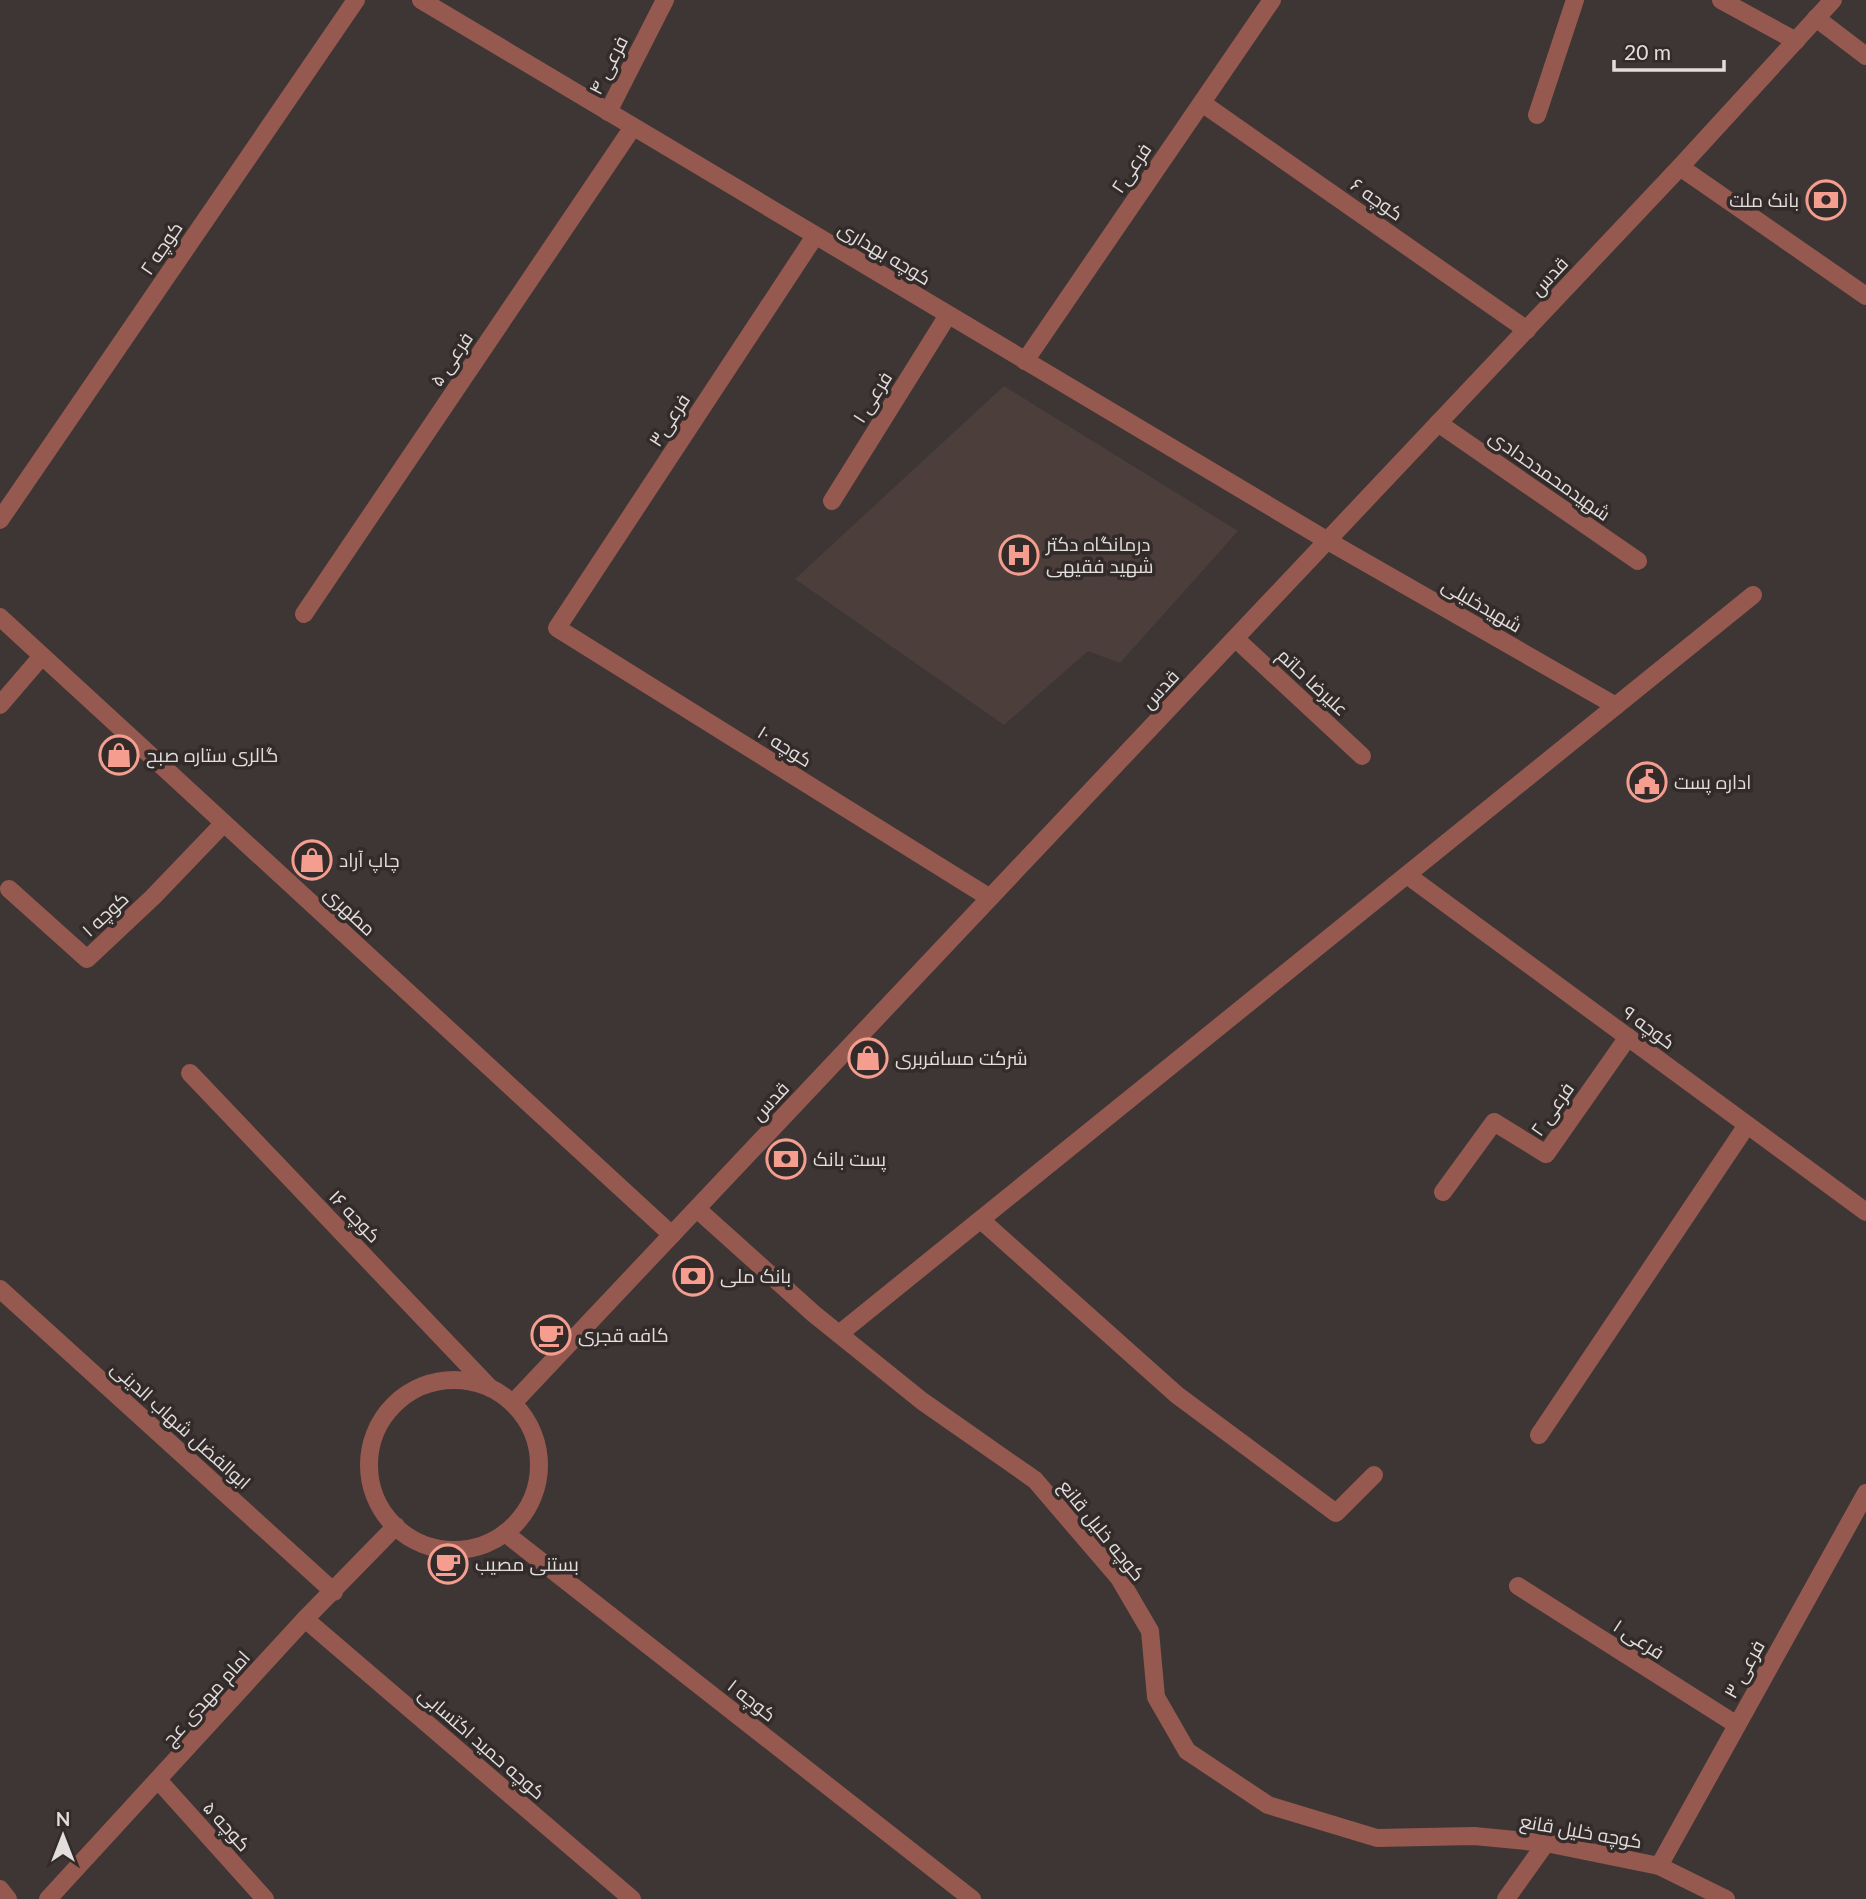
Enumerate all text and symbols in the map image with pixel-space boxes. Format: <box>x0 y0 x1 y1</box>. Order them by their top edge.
scale bar <box>1614 28 1724 72</box>
street label: فرعی ۴ <box>583 32 633 98</box>
text: 20 m <box>1624 39 1671 64</box>
street label: فرعی۲ <box>1106 138 1156 198</box>
street label: کوچه ۶ <box>1346 172 1408 226</box>
bank icon: بانک ملت <box>1805 179 1847 221</box>
place label: بانک ملت <box>1729 188 1799 211</box>
street label: کوچه بهداری <box>834 216 936 291</box>
street label: کوچه ۲ <box>134 217 188 280</box>
street label: قدس <box>1525 251 1573 301</box>
street label: فرعی ۵ <box>424 327 478 391</box>
street label: فرعی ۱ <box>847 367 897 427</box>
street label: فرعی۳ <box>643 389 695 451</box>
street label: شهیدمحمدحدادی <box>1485 424 1615 526</box>
place label: درمانگاه دکتر شهید فقیهی <box>1045 532 1153 578</box>
hospital icon: درمانگاه دکتر شهید فقیهی <box>998 534 1040 576</box>
street label: شهیدخلیلی <box>1438 572 1526 638</box>
street label: علیرضا حاتم <box>1271 643 1353 722</box>
street label: قدس <box>1136 664 1184 714</box>
street label: کوچه ۱۰ <box>753 720 817 773</box>
shop icon: گالری ستاره صبح <box>98 734 140 776</box>
place label: گالری ستاره صبح <box>146 743 278 769</box>
public building icon: اداره پست <box>1626 761 1668 803</box>
place label: اداره پست <box>1674 770 1751 795</box>
shop icon: چاپ آراد <box>291 839 333 881</box>
place label: چاپ آراد <box>339 848 399 873</box>
street label: مطهری <box>319 881 381 941</box>
street label: کوچه ۱ <box>77 886 134 942</box>
street label: کوچه ۹ <box>1617 1000 1680 1055</box>
shop icon: شرکت مسافربری <box>847 1037 889 1079</box>
place label: شرکت مسافربری <box>895 1046 1028 1070</box>
street label: قدس <box>746 1076 794 1126</box>
street label: فرعی ۲ <box>1525 1077 1579 1141</box>
bank icon: پست بانک <box>765 1138 807 1180</box>
place label: پست بانک <box>813 1147 886 1172</box>
street label: کوچه ۱۶ <box>323 1185 386 1248</box>
bank icon: بانک ملی <box>672 1255 714 1297</box>
place label: بانک ملی <box>720 1264 791 1288</box>
cafe icon: کافه قجری <box>530 1314 572 1356</box>
place label: کافه قجری <box>578 1323 669 1347</box>
street label: ابوالفضل شهاب الدینی <box>106 1356 256 1494</box>
street label: کوچه خلیل قانع <box>1052 1474 1150 1587</box>
cafe icon: بستنی مصیب <box>427 1543 469 1585</box>
place label: بستنی مصیب <box>475 1552 579 1576</box>
street label: فرعی ۱ <box>1609 1614 1669 1664</box>
street label: فرعی ۳ <box>1718 1636 1770 1702</box>
street label: امام مهدی عج <box>157 1646 256 1752</box>
street label: کوچه ۱ <box>722 1674 781 1727</box>
street label: کوچه حمید اکتسابی <box>413 1682 550 1805</box>
street label: کوچه ۵ <box>197 1796 256 1857</box>
north arrow <box>28 1801 98 1871</box>
text: N <box>56 1807 70 1830</box>
street label: کوچه خلیل قانع <box>1518 1808 1644 1856</box>

